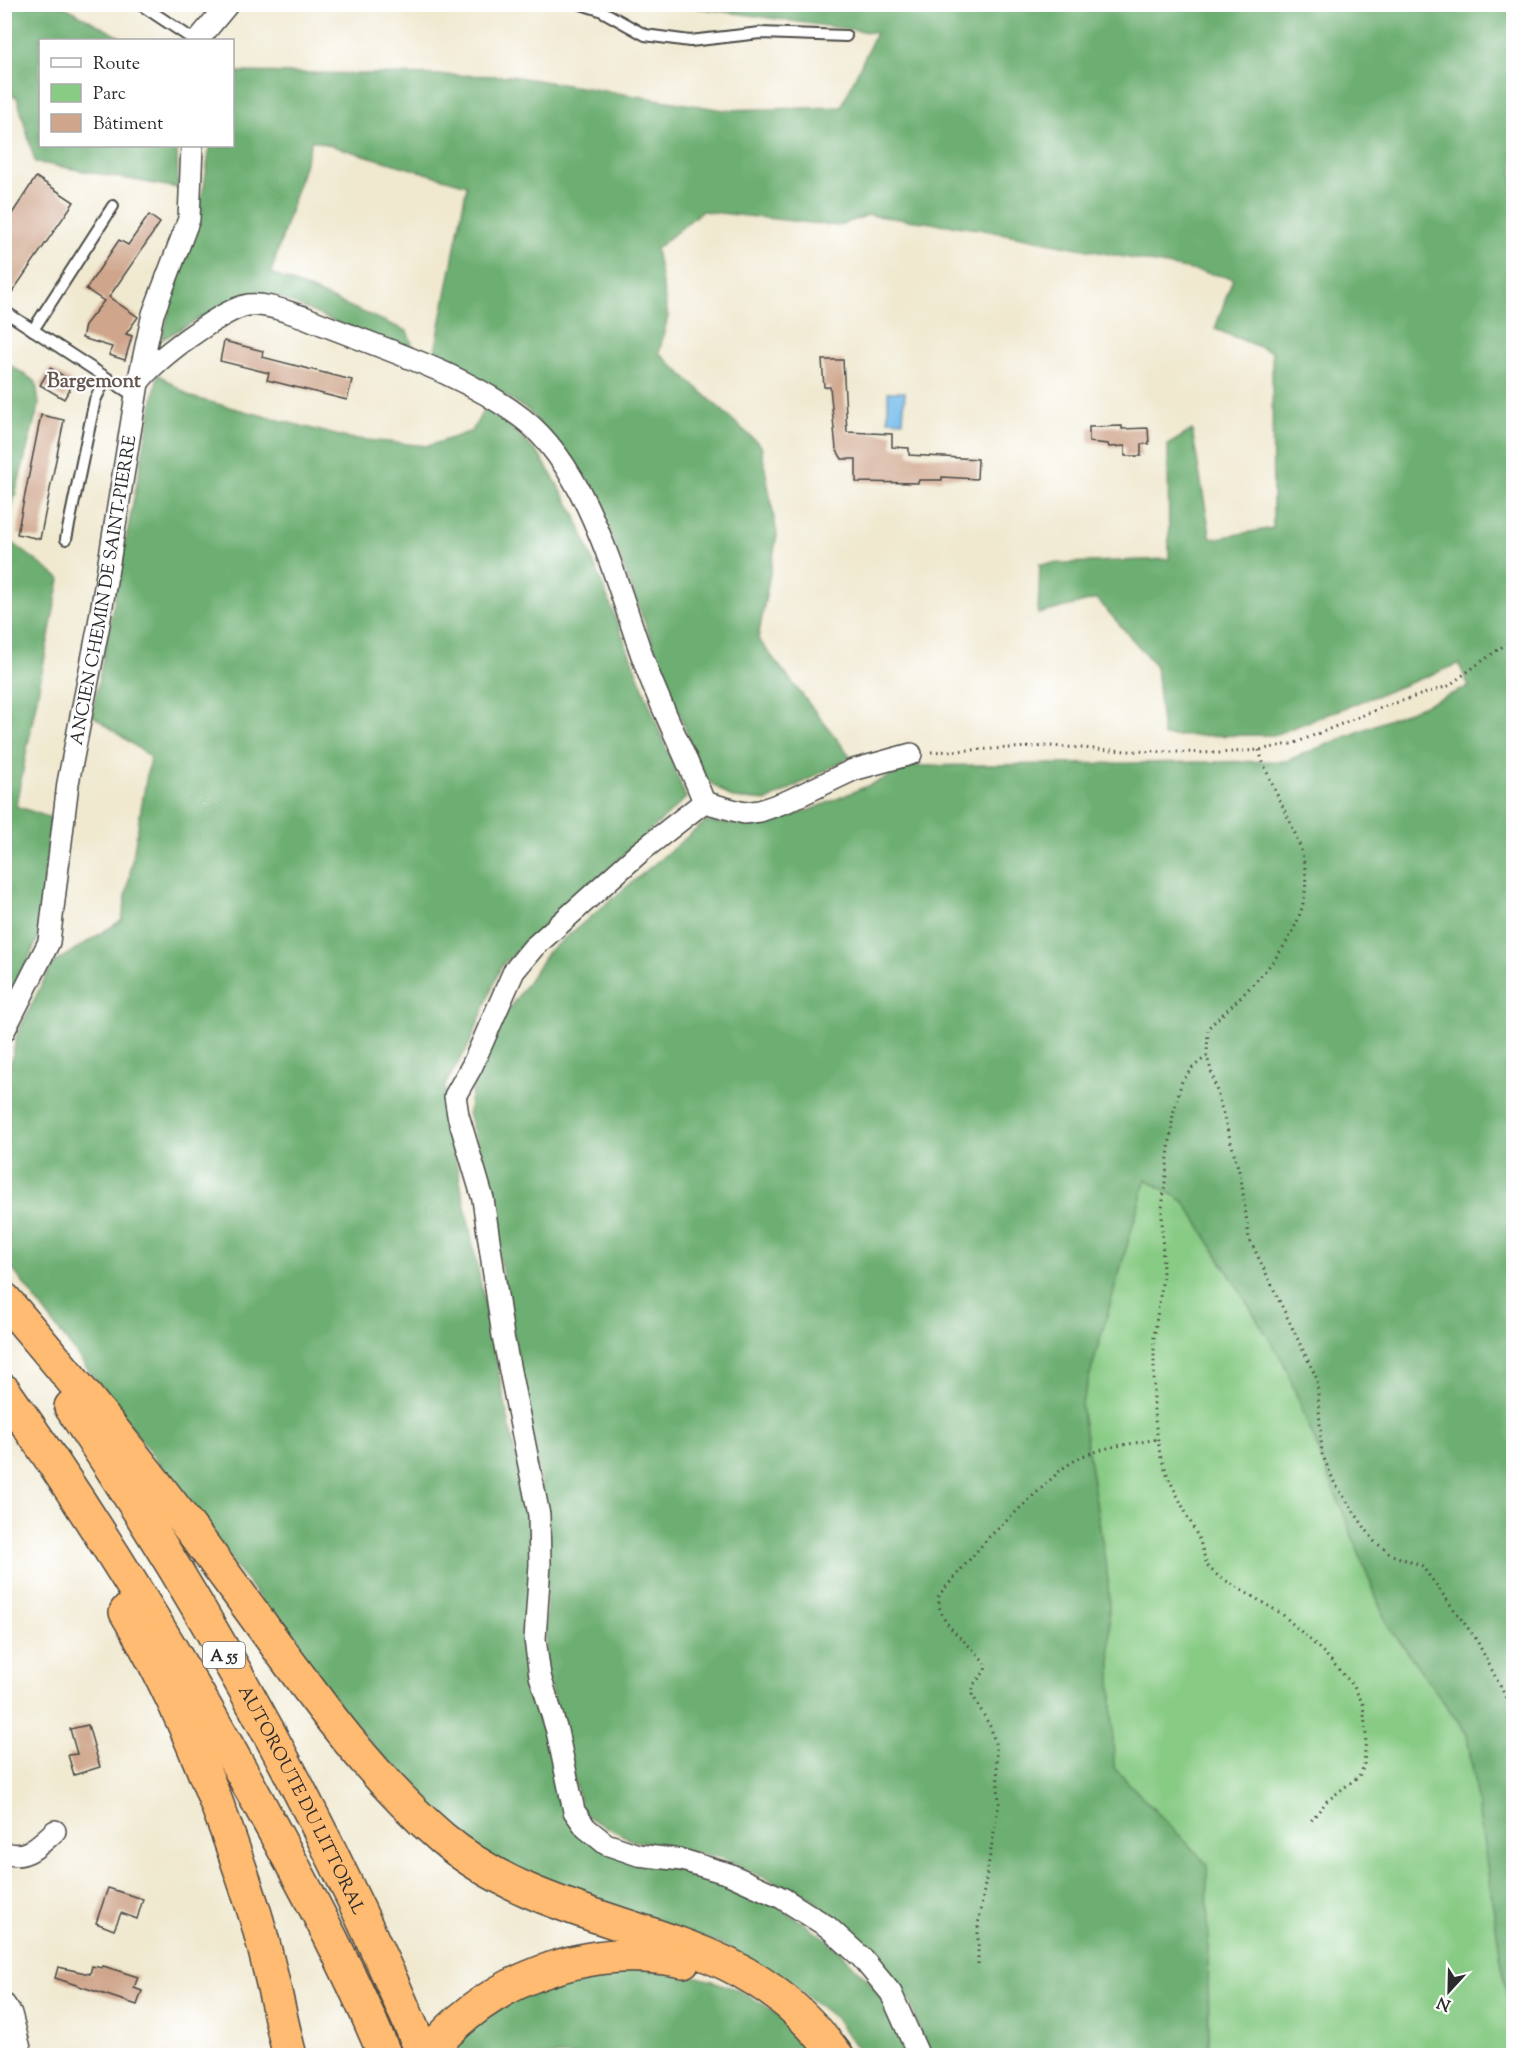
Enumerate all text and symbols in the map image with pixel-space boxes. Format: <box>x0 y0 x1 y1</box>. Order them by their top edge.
legend <box>39 39 234 147</box>
text: Route <box>93 52 140 78</box>
text: Parc <box>93 82 126 108</box>
text: Bâtiment <box>93 112 163 138</box>
district label: Bargemont <box>47 368 141 397</box>
street label: ANCIEN CHEMIN DE SAINT-PIERRE <box>65 433 144 747</box>
road number: A 55 <box>203 1642 245 1668</box>
street label: AUTOROUTE DU LITTORAL <box>230 1681 370 1920</box>
north arrow <box>1419 1961 1479 2021</box>
text: N <box>1434 1989 1455 2016</box>

